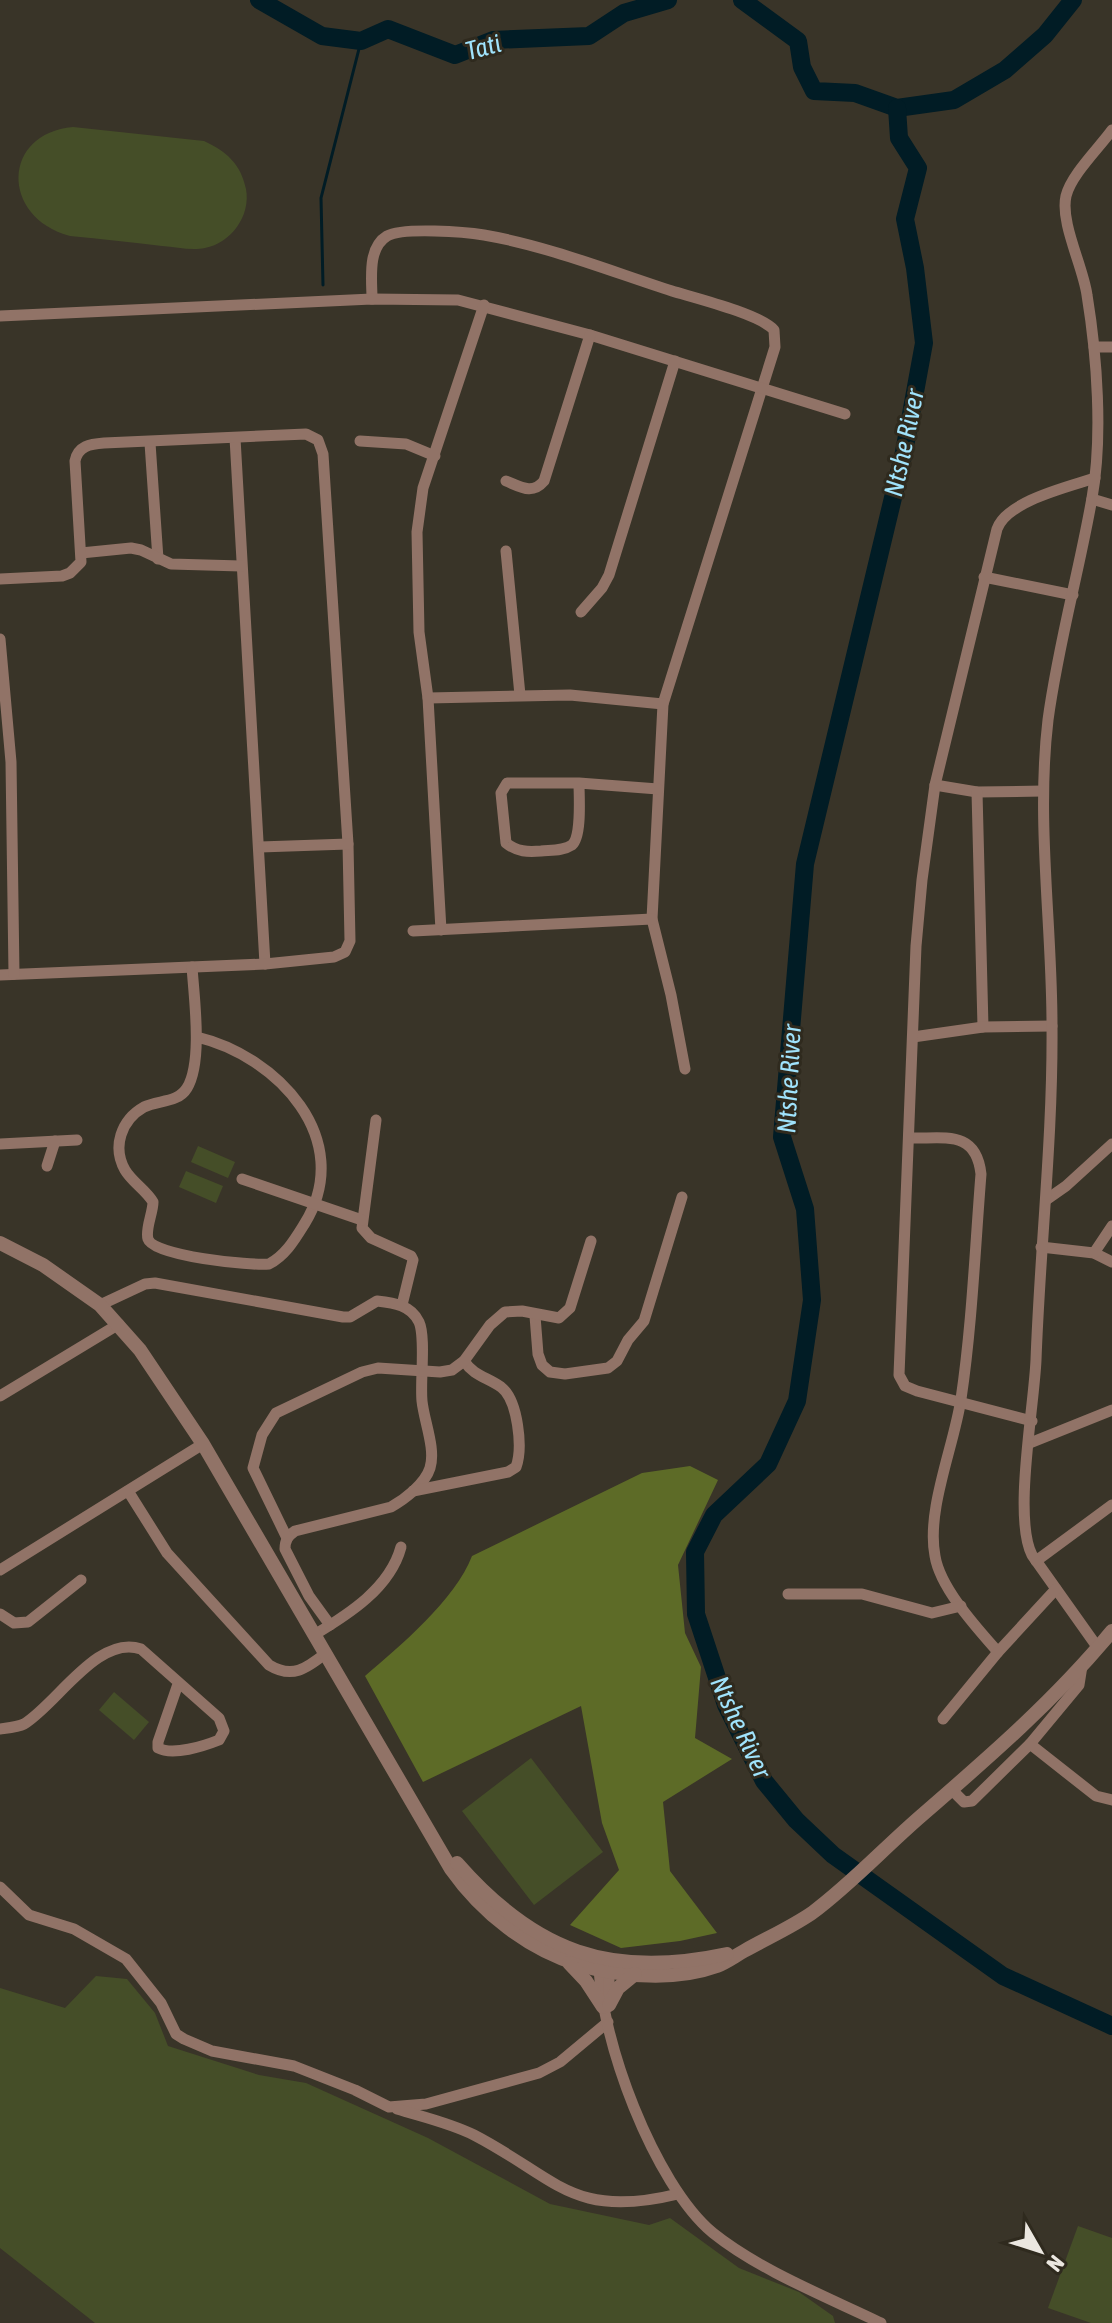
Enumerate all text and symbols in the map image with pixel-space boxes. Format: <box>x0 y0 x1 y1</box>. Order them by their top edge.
water label: Tati <box>462 28 504 66</box>
water label: Ntshe River <box>878 385 930 499</box>
water label: Ntshe River <box>771 1023 807 1134</box>
water label: Ntshe River <box>704 1671 778 1784</box>
north arrow <box>1000 2211 1080 2291</box>
text: N <box>1041 2250 1070 2277</box>

